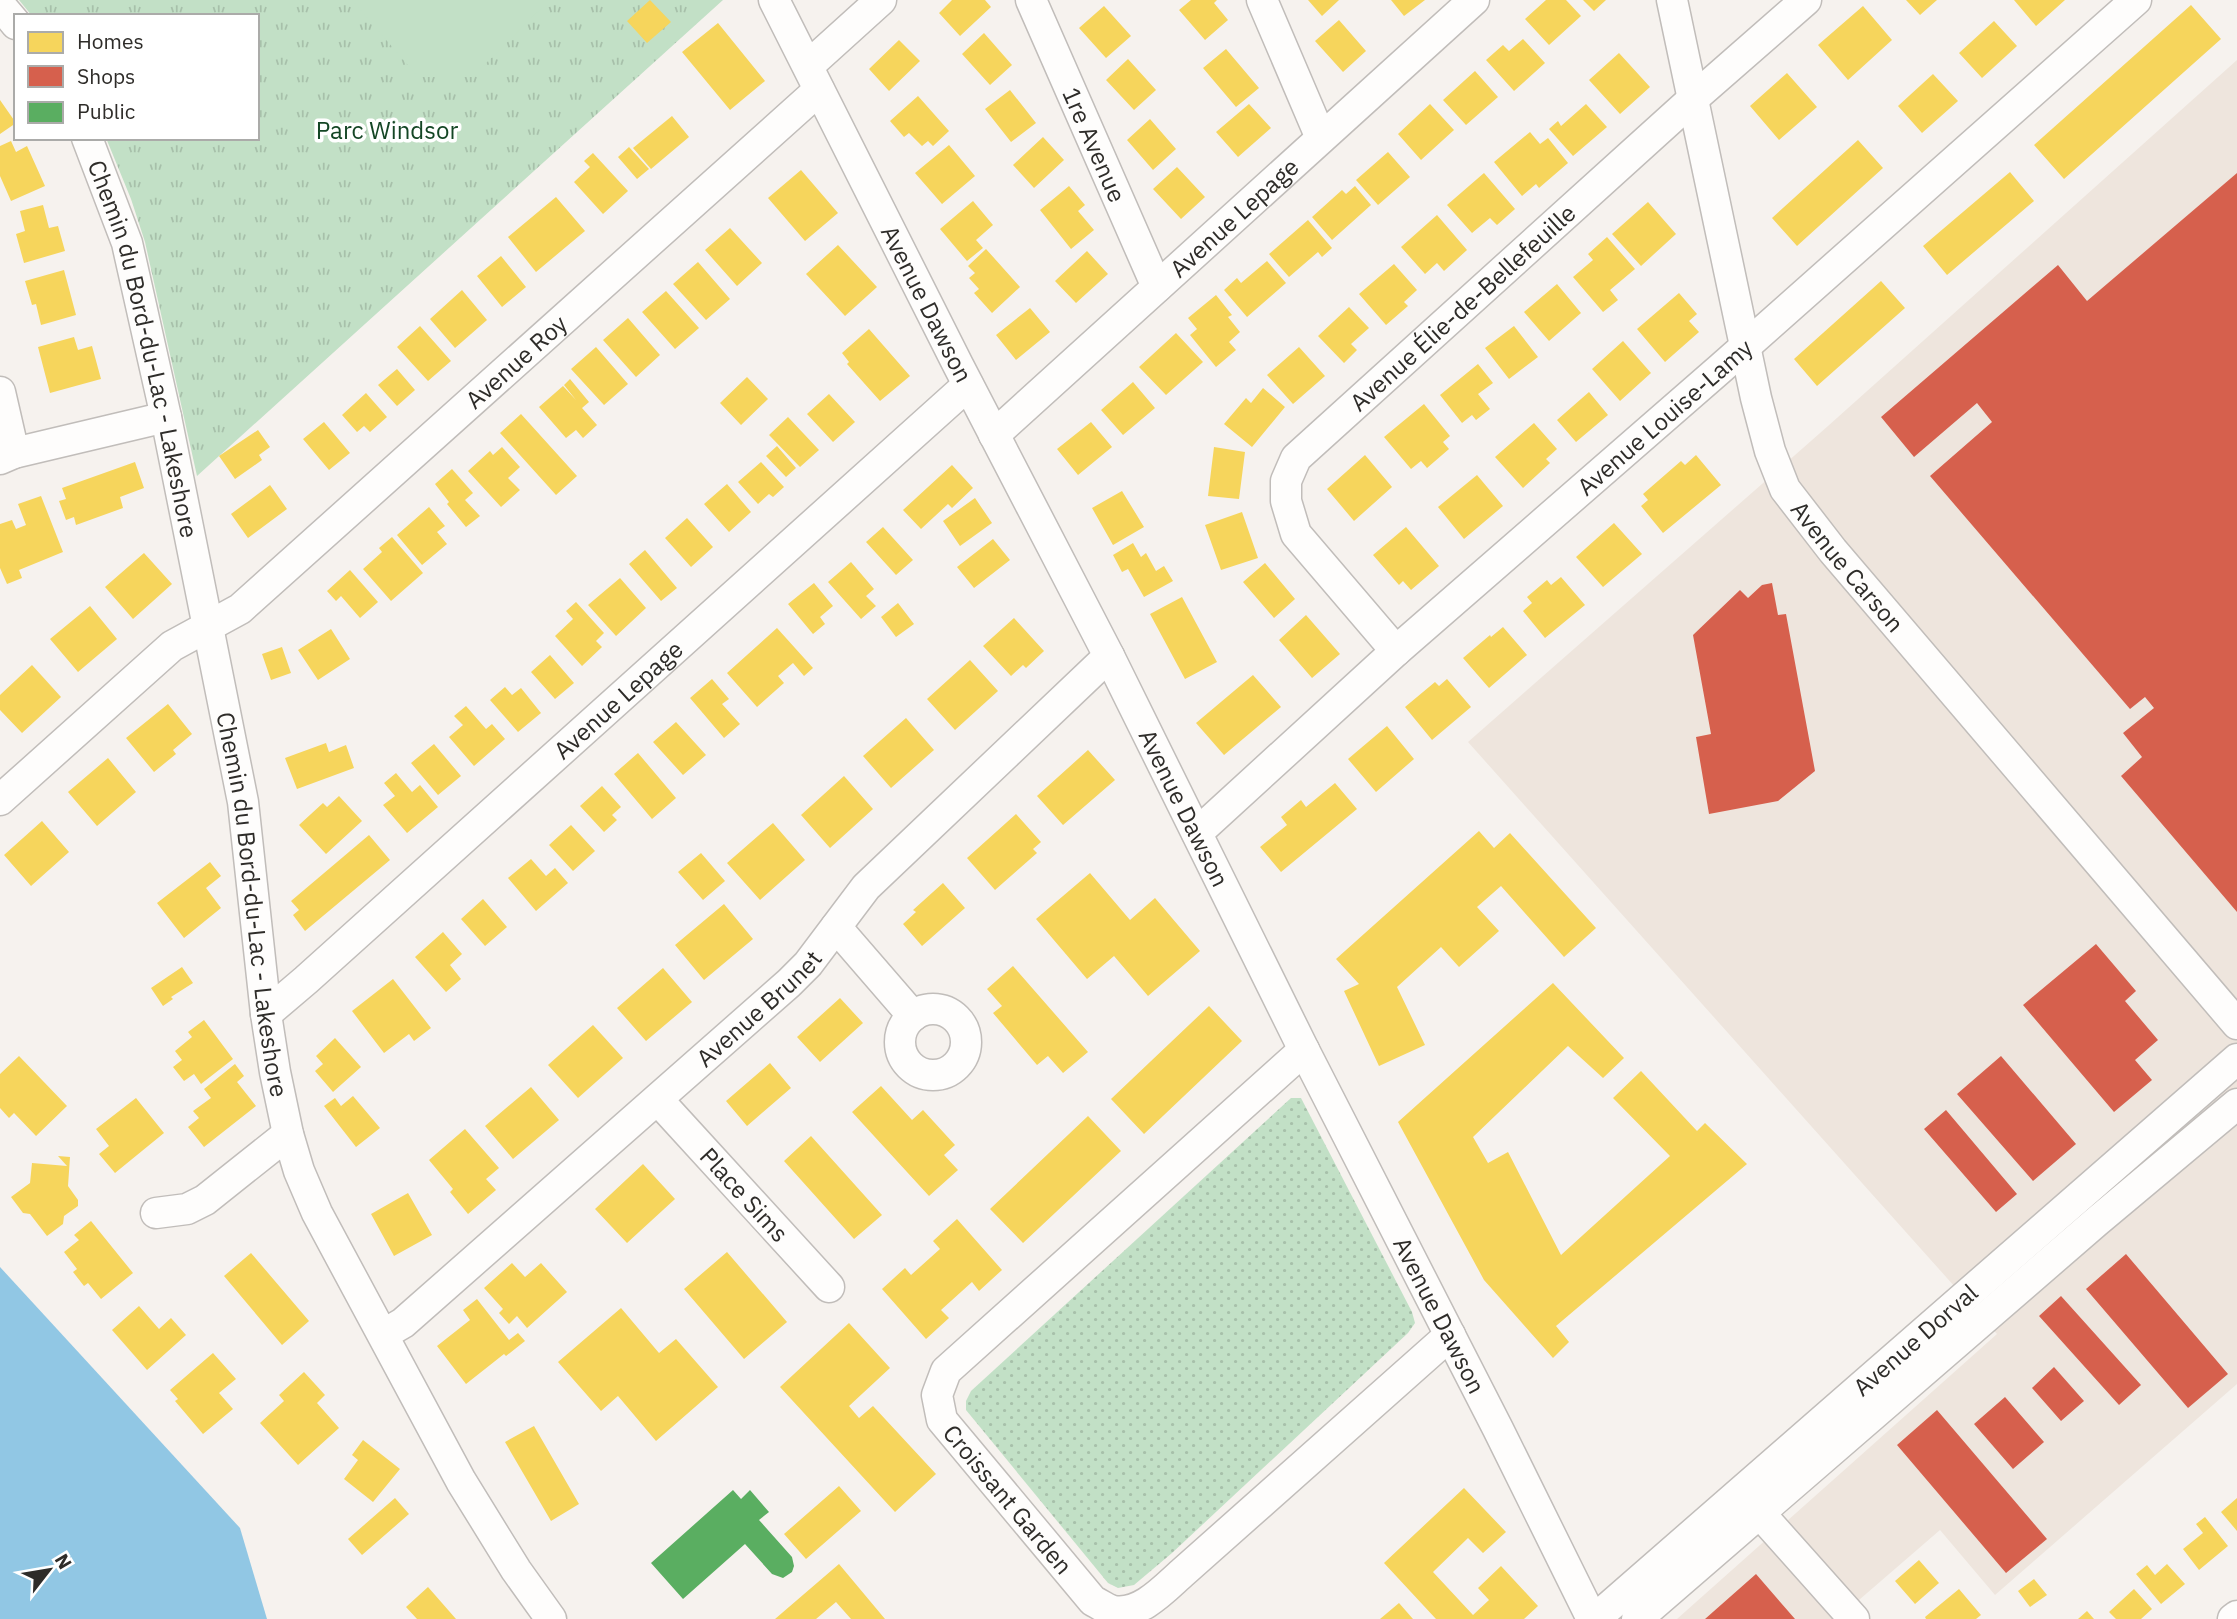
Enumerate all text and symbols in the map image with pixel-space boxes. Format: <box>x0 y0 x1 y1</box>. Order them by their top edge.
legend <box>14 14 259 140</box>
text: Homes <box>77 27 144 55</box>
text: Shops <box>77 62 135 90</box>
street label: 1re Avenue <box>1055 82 1134 207</box>
text: Public <box>77 97 135 125</box>
park label: Parc Windsor <box>316 114 458 146</box>
street label: Avenue Lepage <box>1163 151 1305 284</box>
street label: Chemin du Bord-du-Lac - Lakeshore <box>81 155 206 540</box>
street label: Avenue Élie-de-Bellefeuille <box>1343 197 1582 418</box>
street label: Avenue Dawson <box>874 220 980 388</box>
street label: Avenue Roy <box>458 308 574 416</box>
street label: Avenue Louise-Lamy <box>1570 332 1759 502</box>
street label: Avenue Carson <box>1784 494 1911 639</box>
street label: Avenue Lepage <box>547 633 689 766</box>
street label: Chemin du Bord-du-Lac - Lakeshore <box>209 709 296 1100</box>
street label: Avenue Dawson <box>1132 724 1237 892</box>
street label: Avenue Brunet <box>689 944 829 1074</box>
street label: Place Sims <box>693 1140 796 1249</box>
street label: Avenue Dawson <box>1386 1231 1493 1399</box>
street label: Avenue Dorval <box>1846 1276 1984 1403</box>
street label: Croissant Garden <box>936 1418 1080 1581</box>
north arrow <box>14 1535 84 1605</box>
text: N <box>50 1549 77 1573</box>

